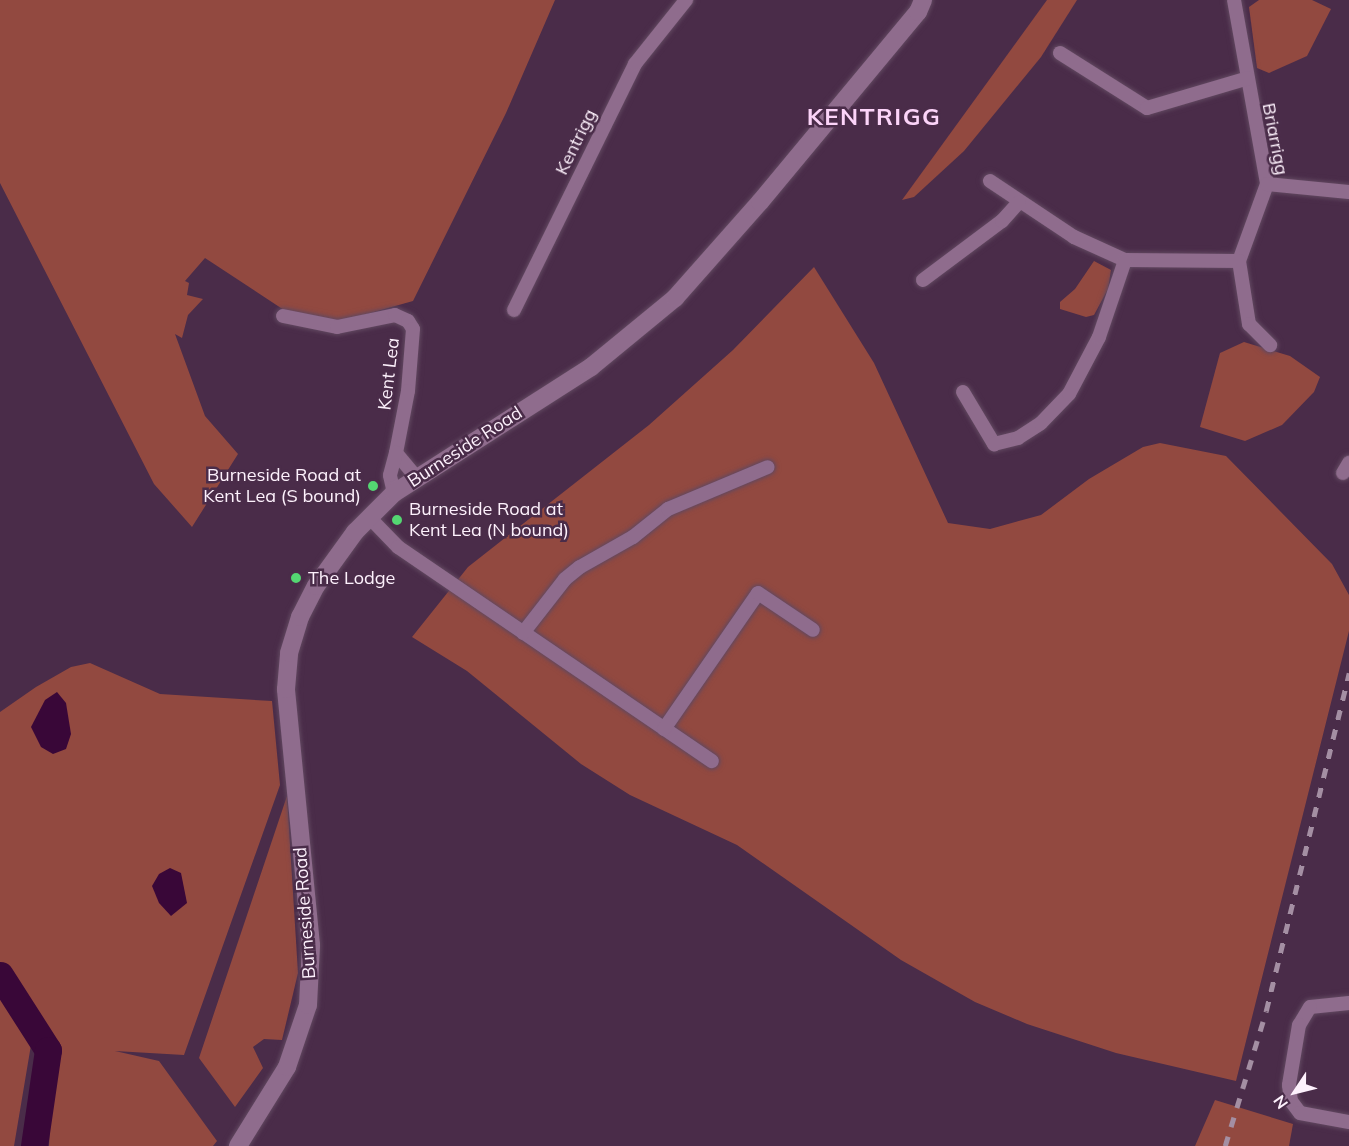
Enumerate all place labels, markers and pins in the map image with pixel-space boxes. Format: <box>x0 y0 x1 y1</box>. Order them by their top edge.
place label: Burneside Road at Kent Lea (S bound) <box>203 465 361 508</box>
marker: Burneside Road at Kent Lea (S bound) <box>366 479 380 493</box>
place label: Burneside Road at Kent Lea (N bound) <box>409 499 569 542</box>
marker: Burneside Road at Kent Lea (N bound) <box>390 513 404 527</box>
place label: The Lodge <box>308 567 395 589</box>
marker: The Lodge <box>289 571 303 585</box>

